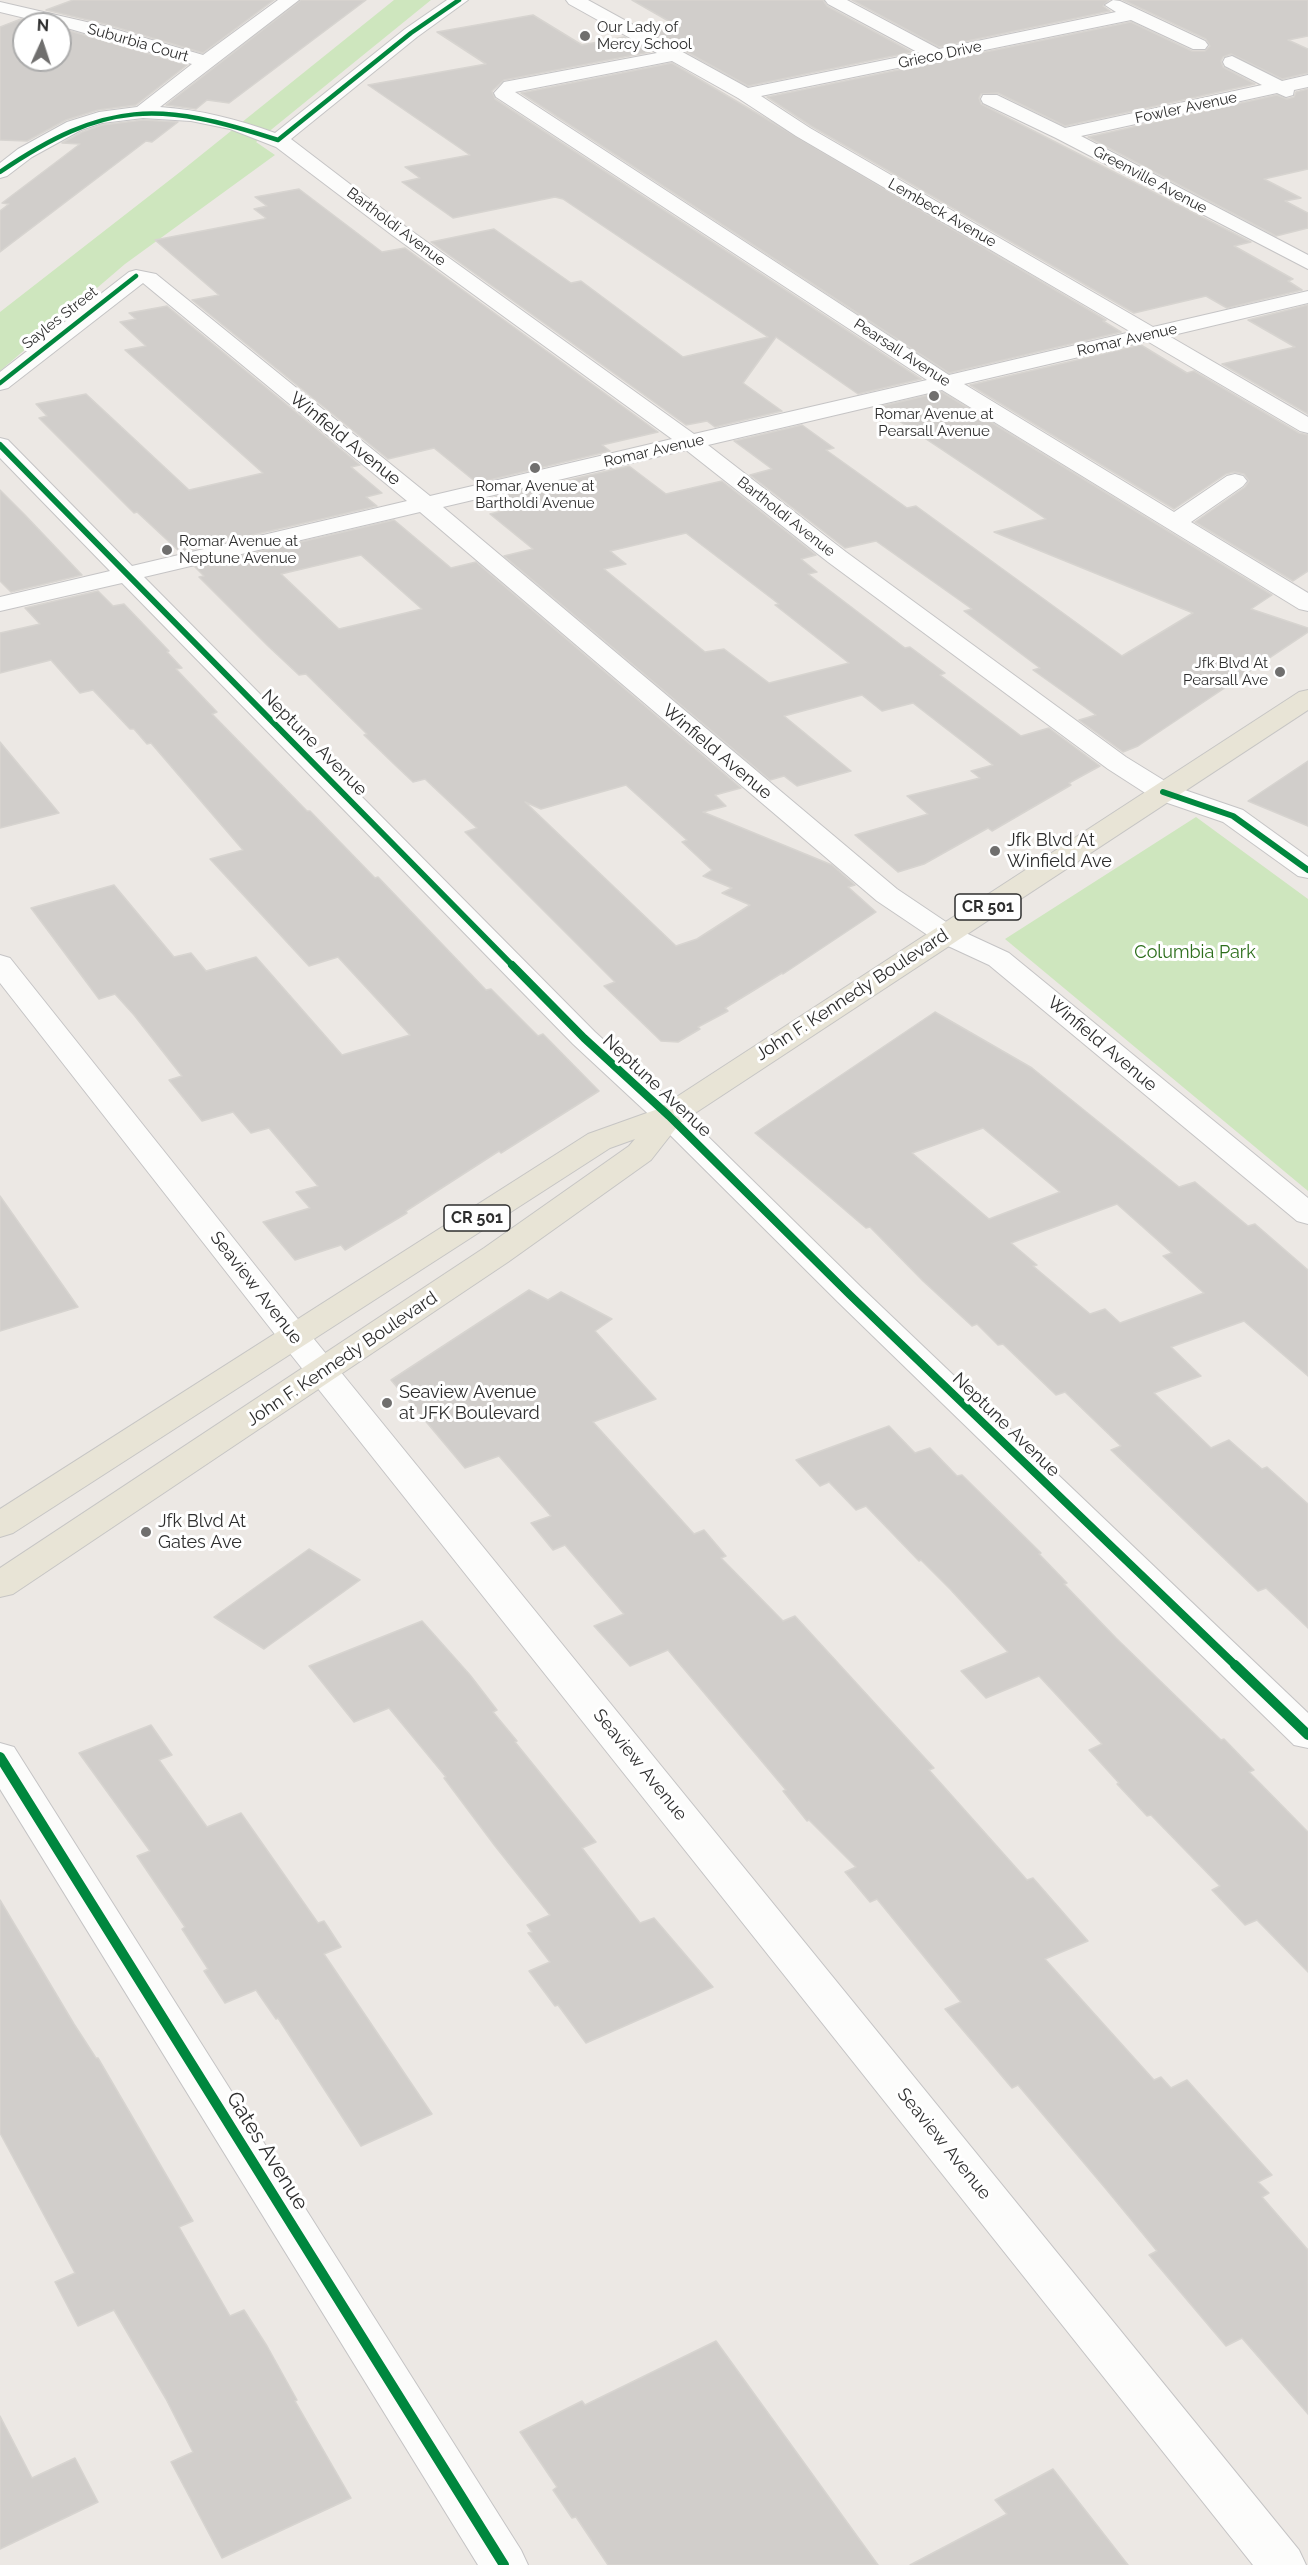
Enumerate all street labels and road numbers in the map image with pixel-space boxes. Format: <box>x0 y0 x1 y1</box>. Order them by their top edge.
street label: Suburbia Court <box>85 20 191 66</box>
street label: Grieco Drive <box>897 37 983 73</box>
street label: Fowler Avenue <box>1133 88 1239 128</box>
street label: Greenville Avenue <box>1090 142 1210 218</box>
street label: Lembeck Avenue <box>885 175 999 251</box>
street label: Bartholdi Avenue <box>343 184 449 270</box>
street label: Sayles Street <box>19 283 101 353</box>
street label: Pearsall Avenue <box>850 315 954 391</box>
street label: Romar Avenue <box>1075 320 1179 360</box>
street label: Winfield Avenue <box>285 388 405 490</box>
street label: Romar Avenue <box>602 431 706 471</box>
street label: Bartholdi Avenue <box>733 473 839 561</box>
street label: Neptune Avenue <box>257 686 371 800</box>
street label: Winfield Avenue <box>658 700 776 804</box>
road number: CR 501 <box>955 894 1021 920</box>
street label: John F. Kennedy Boulevard <box>752 925 952 1065</box>
street label: Winfield Avenue <box>1043 992 1161 1096</box>
street label: Neptune Avenue <box>598 1030 716 1142</box>
road number: CR 501 <box>444 1205 510 1231</box>
street label: Seaview Avenue <box>205 1227 307 1349</box>
street label: John F. Kennedy Boulevard <box>243 1287 441 1431</box>
street label: Neptune Avenue <box>948 1368 1064 1482</box>
street label: Seaview Avenue <box>588 1705 692 1825</box>
street label: Seaview Avenue <box>892 2084 996 2204</box>
street label: Gates Avenue <box>221 2087 313 2215</box>

